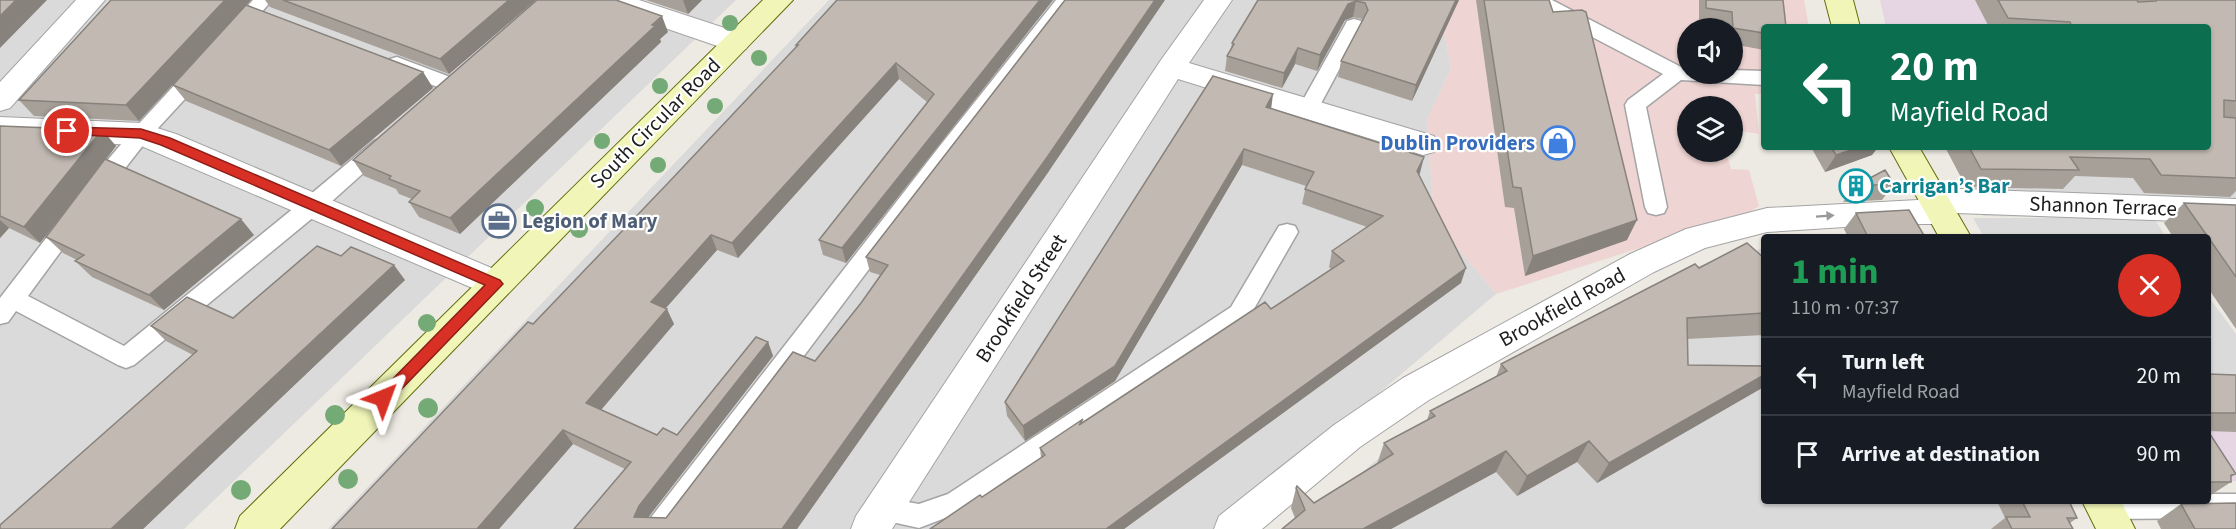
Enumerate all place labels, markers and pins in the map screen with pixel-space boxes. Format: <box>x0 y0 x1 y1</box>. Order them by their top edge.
pin <box>41 105 92 156</box>
shop icon: Dublin Providers <box>1540 125 1576 161</box>
place label: Dublin Providers <box>1380 128 1535 158</box>
building icon: Carrigan’s Bar <box>1838 168 1874 204</box>
place label: Carrigan’s Bar <box>1879 171 2010 201</box>
office icon: Legion of Mary <box>481 203 517 239</box>
place label: Legion of Mary <box>522 206 658 236</box>

